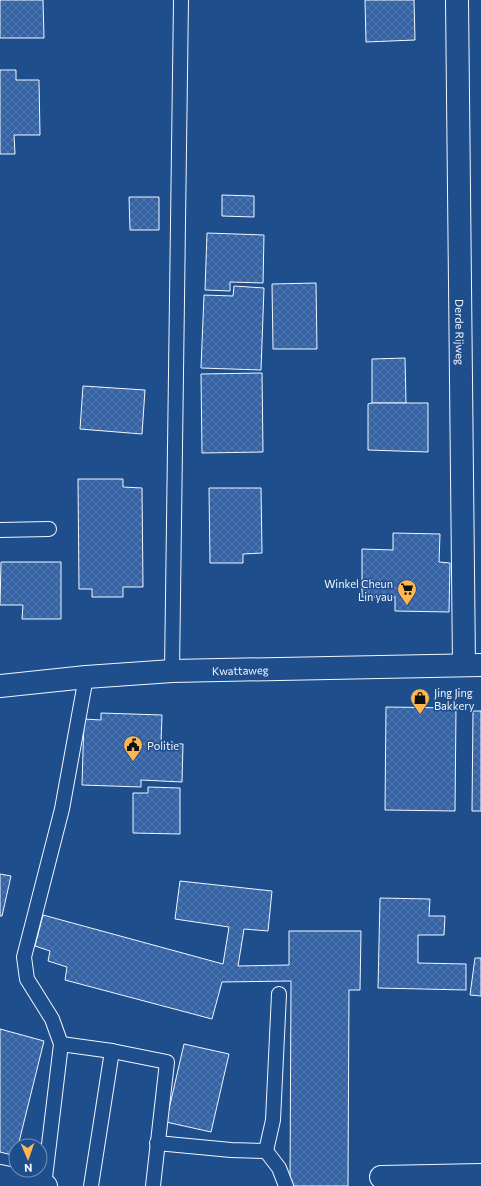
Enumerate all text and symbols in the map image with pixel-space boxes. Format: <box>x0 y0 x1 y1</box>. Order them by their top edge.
street label: Derde Rijweg <box>454 299 467 365</box>
place label: Winkel Cheun Lin yau <box>324 577 393 603</box>
supermarket icon: Winkel Cheun Lin yau <box>396 578 418 606</box>
street label: Kwattaweg <box>212 663 269 677</box>
place label: Jing Jing Bakkery <box>434 686 475 712</box>
shop icon: Jing Jing Bakkery <box>409 687 431 715</box>
public building icon: Politie <box>122 734 144 762</box>
place label: Politie <box>147 739 179 752</box>
north arrow <box>8 1138 48 1178</box>
text: N <box>24 1162 33 1175</box>

